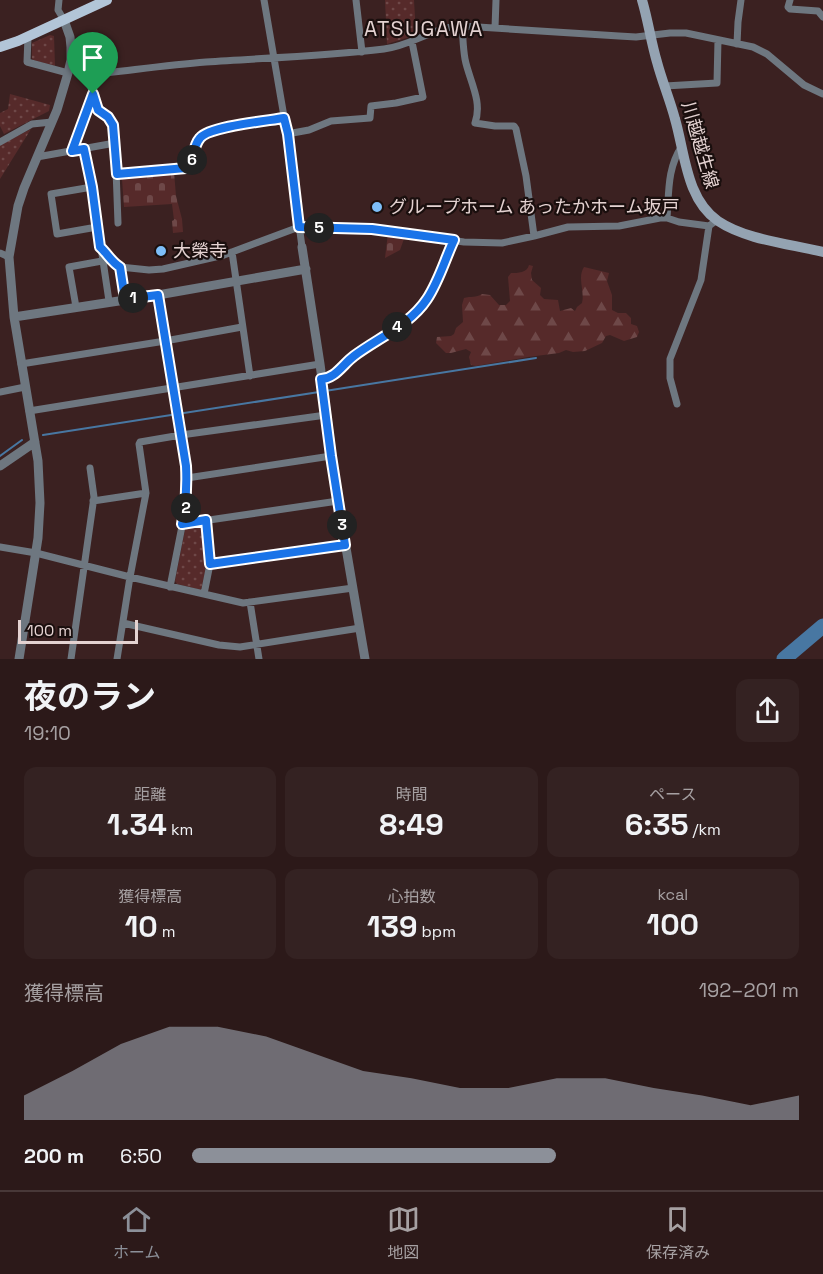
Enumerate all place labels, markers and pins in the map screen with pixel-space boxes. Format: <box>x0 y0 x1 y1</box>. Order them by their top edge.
pin <box>67 32 118 94</box>
pin: 6 <box>177 145 207 175</box>
place label: グループホーム あったかホーム坂戸 <box>389 195 679 218</box>
marker: グループホーム あったかホーム坂戸 <box>370 200 384 214</box>
pin: 5 <box>304 213 334 243</box>
place label: 大榮寺 <box>173 239 227 262</box>
marker: 大榮寺 <box>154 244 168 258</box>
pin: 1 <box>118 283 148 313</box>
pin: 4 <box>382 312 412 342</box>
pin: 2 <box>171 493 201 523</box>
pin: 3 <box>327 510 357 540</box>

